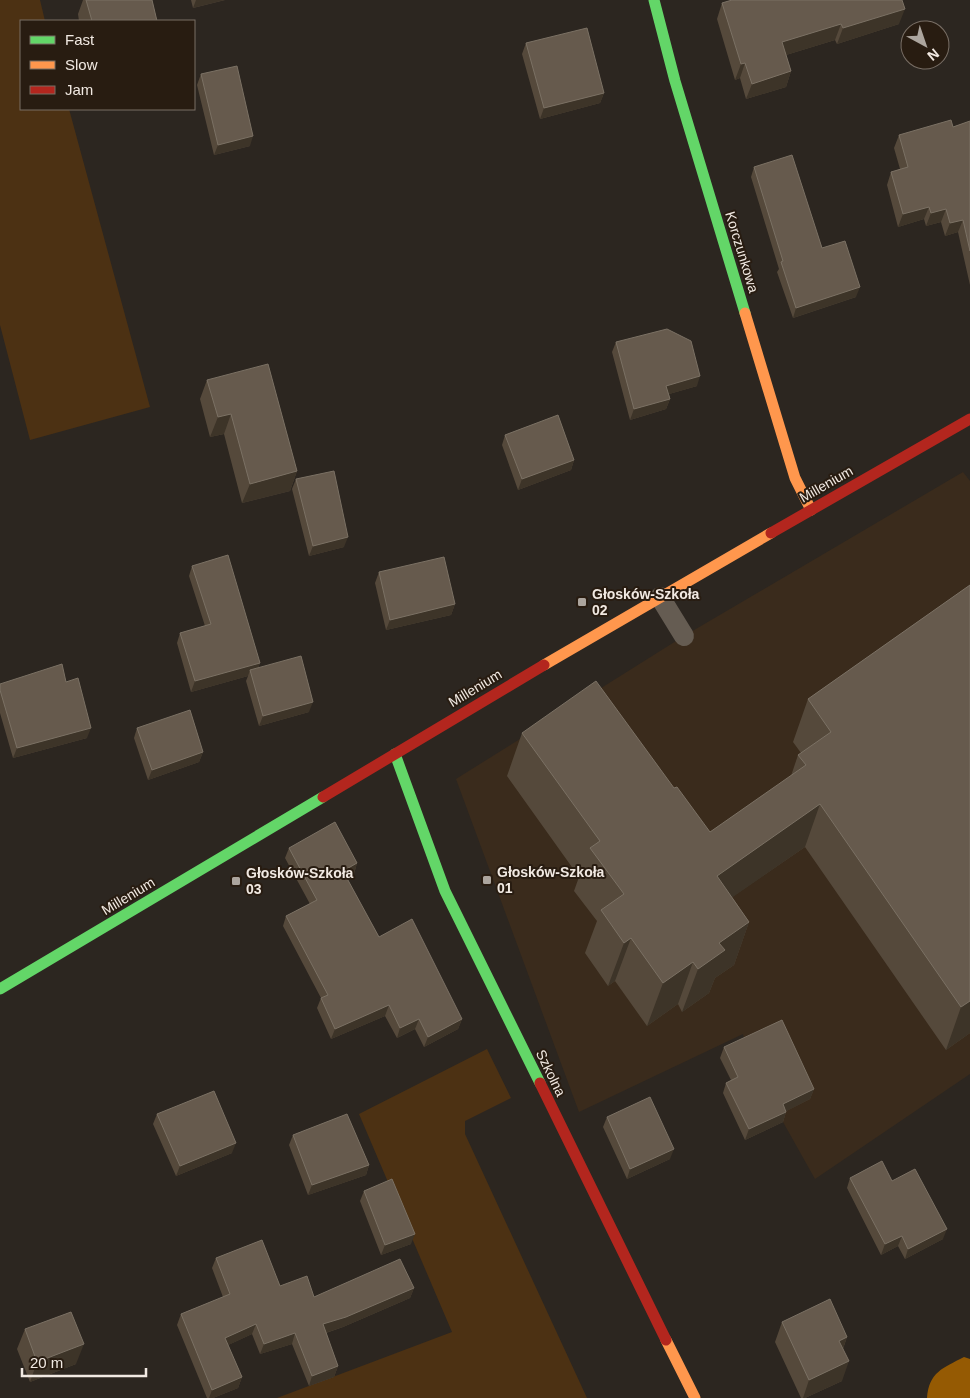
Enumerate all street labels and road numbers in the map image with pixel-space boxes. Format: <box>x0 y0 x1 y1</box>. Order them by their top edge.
street label: Korczunkowa <box>722 209 762 295</box>
street label: Millenium <box>796 462 856 506</box>
street label: Millenium <box>446 666 504 710</box>
street label: Millenium <box>99 874 157 918</box>
street label: Szkolna <box>533 1047 569 1099</box>

